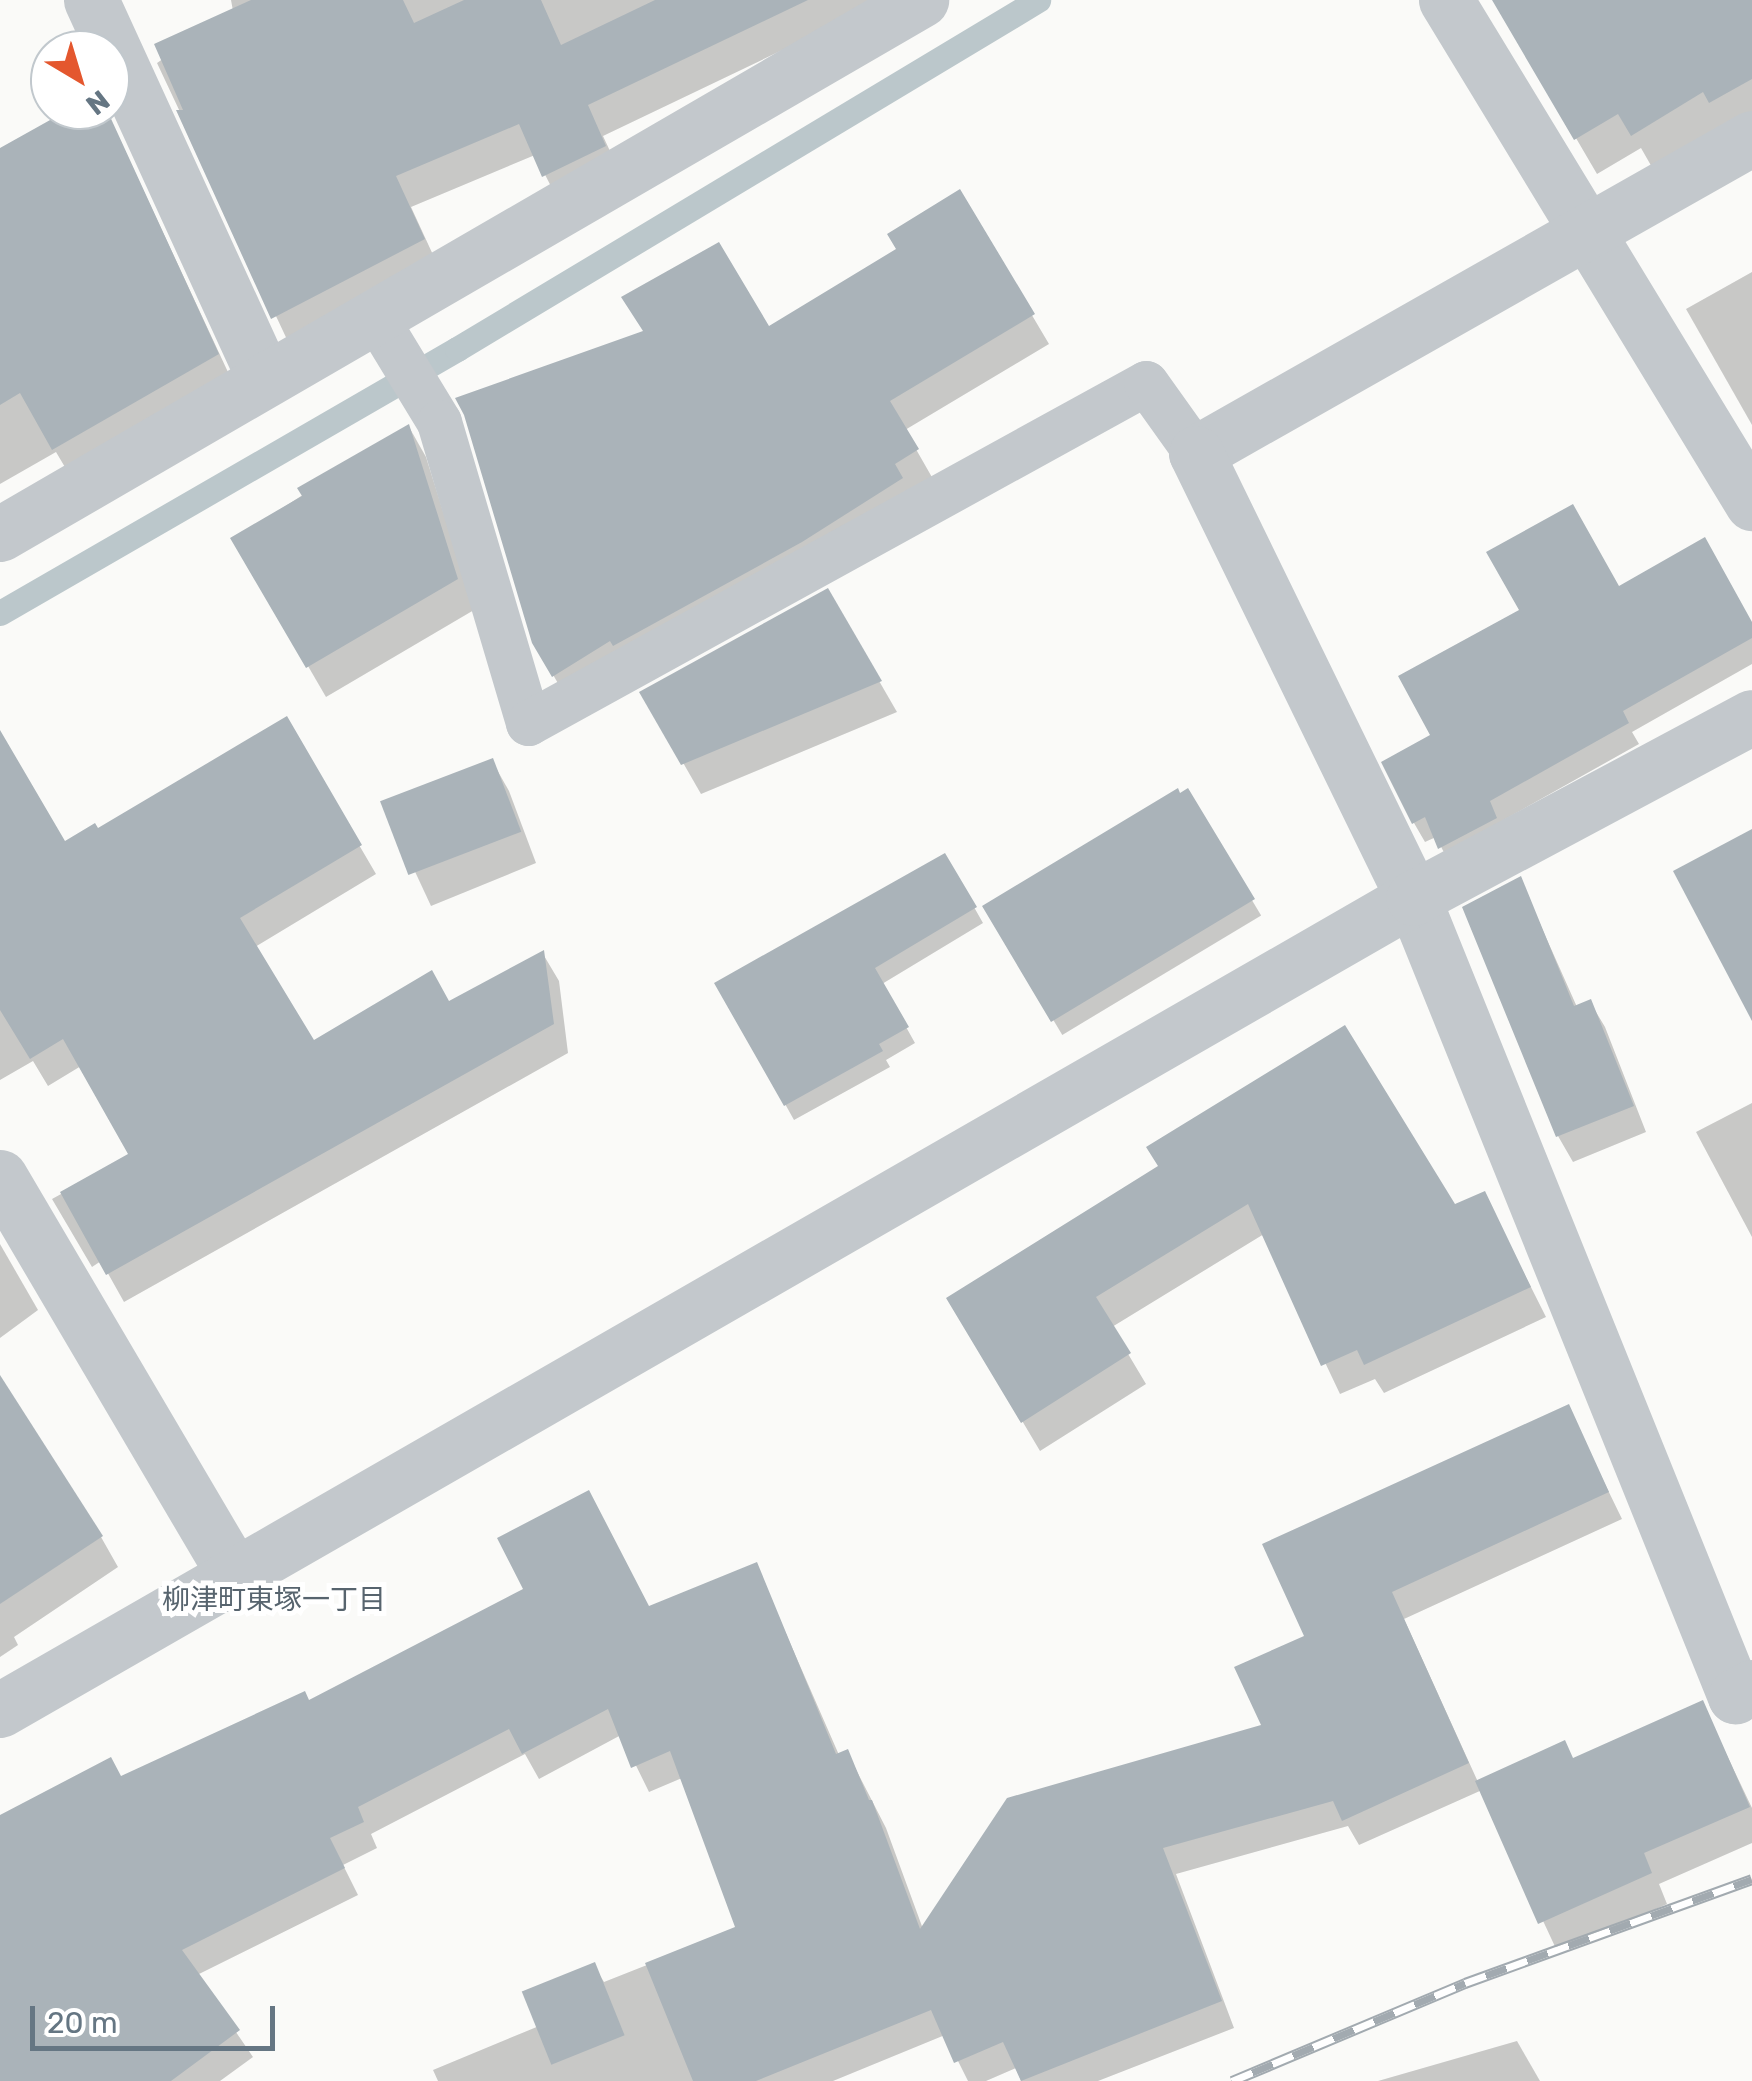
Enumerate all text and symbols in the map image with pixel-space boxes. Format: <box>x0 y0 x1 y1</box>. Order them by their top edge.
north arrow <box>30 30 130 130</box>
text: N <box>79 83 116 122</box>
district label: 柳津町東塚一丁目 <box>162 1583 386 1617</box>
scale bar <box>35 1986 280 2048</box>
text: 20 m <box>47 2005 118 2041</box>

